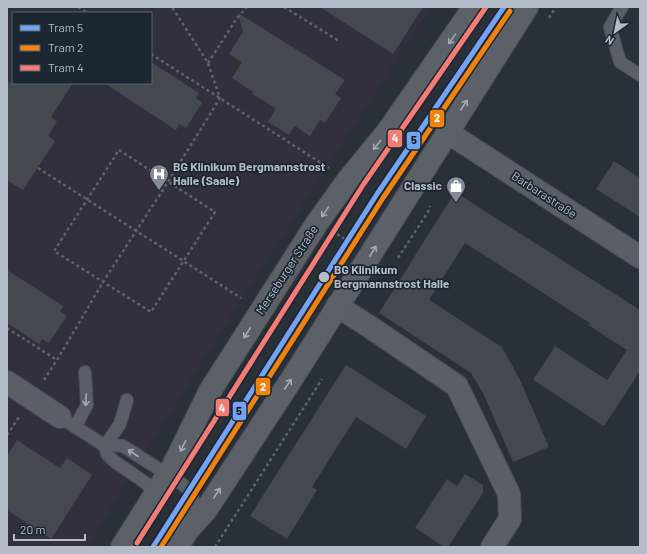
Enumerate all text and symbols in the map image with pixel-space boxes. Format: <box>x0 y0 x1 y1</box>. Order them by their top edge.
legend <box>12 12 152 84</box>
north arrow <box>595 12 635 52</box>
text: Tram 5 <box>48 20 83 34</box>
one-way arrow <box>448 33 456 44</box>
text: N <box>603 33 616 48</box>
text: Tram 2 <box>48 40 83 54</box>
text: Tram 4 <box>48 60 84 74</box>
one-way arrow <box>460 100 469 111</box>
line badge: 2 <box>429 109 445 128</box>
text: 2 <box>434 111 440 124</box>
line badge: 4 <box>387 129 403 148</box>
text: 4 <box>392 131 399 144</box>
line badge: 5 <box>406 131 421 150</box>
text: 5 <box>411 133 417 146</box>
one-way arrow <box>372 139 381 150</box>
place label: BG Klinikum Bergmannstrost Halle (Saale) <box>173 159 326 187</box>
hospital icon: BG Klinikum Bergmannstrost Halle (Saale) <box>148 163 170 191</box>
street label: Barbarastraße <box>509 168 580 220</box>
shop icon: Classic <box>445 175 467 203</box>
place label: Classic <box>404 178 443 192</box>
one-way arrow <box>321 206 329 217</box>
street label: Merseburger Straße <box>252 222 320 317</box>
one-way arrow <box>369 246 377 257</box>
place label: BG Klinikum Bergmannstrost Halle <box>334 262 450 290</box>
marker: BG Klinikum Bergmannstrost Halle <box>317 270 331 284</box>
one-way arrow <box>243 327 251 338</box>
line badge: 2 <box>255 377 271 396</box>
one-way arrow <box>284 379 292 390</box>
text: 2 <box>260 380 266 393</box>
one-way arrow <box>82 394 90 407</box>
line badge: 4 <box>215 398 230 417</box>
text: 4 <box>219 401 226 414</box>
line badge: 5 <box>232 401 247 421</box>
text: 5 <box>236 404 242 417</box>
one-way arrow <box>179 440 186 452</box>
one-way arrow <box>127 448 139 456</box>
one-way arrow <box>213 488 221 499</box>
scale bar <box>14 516 85 542</box>
text: 20 m <box>20 522 46 536</box>

